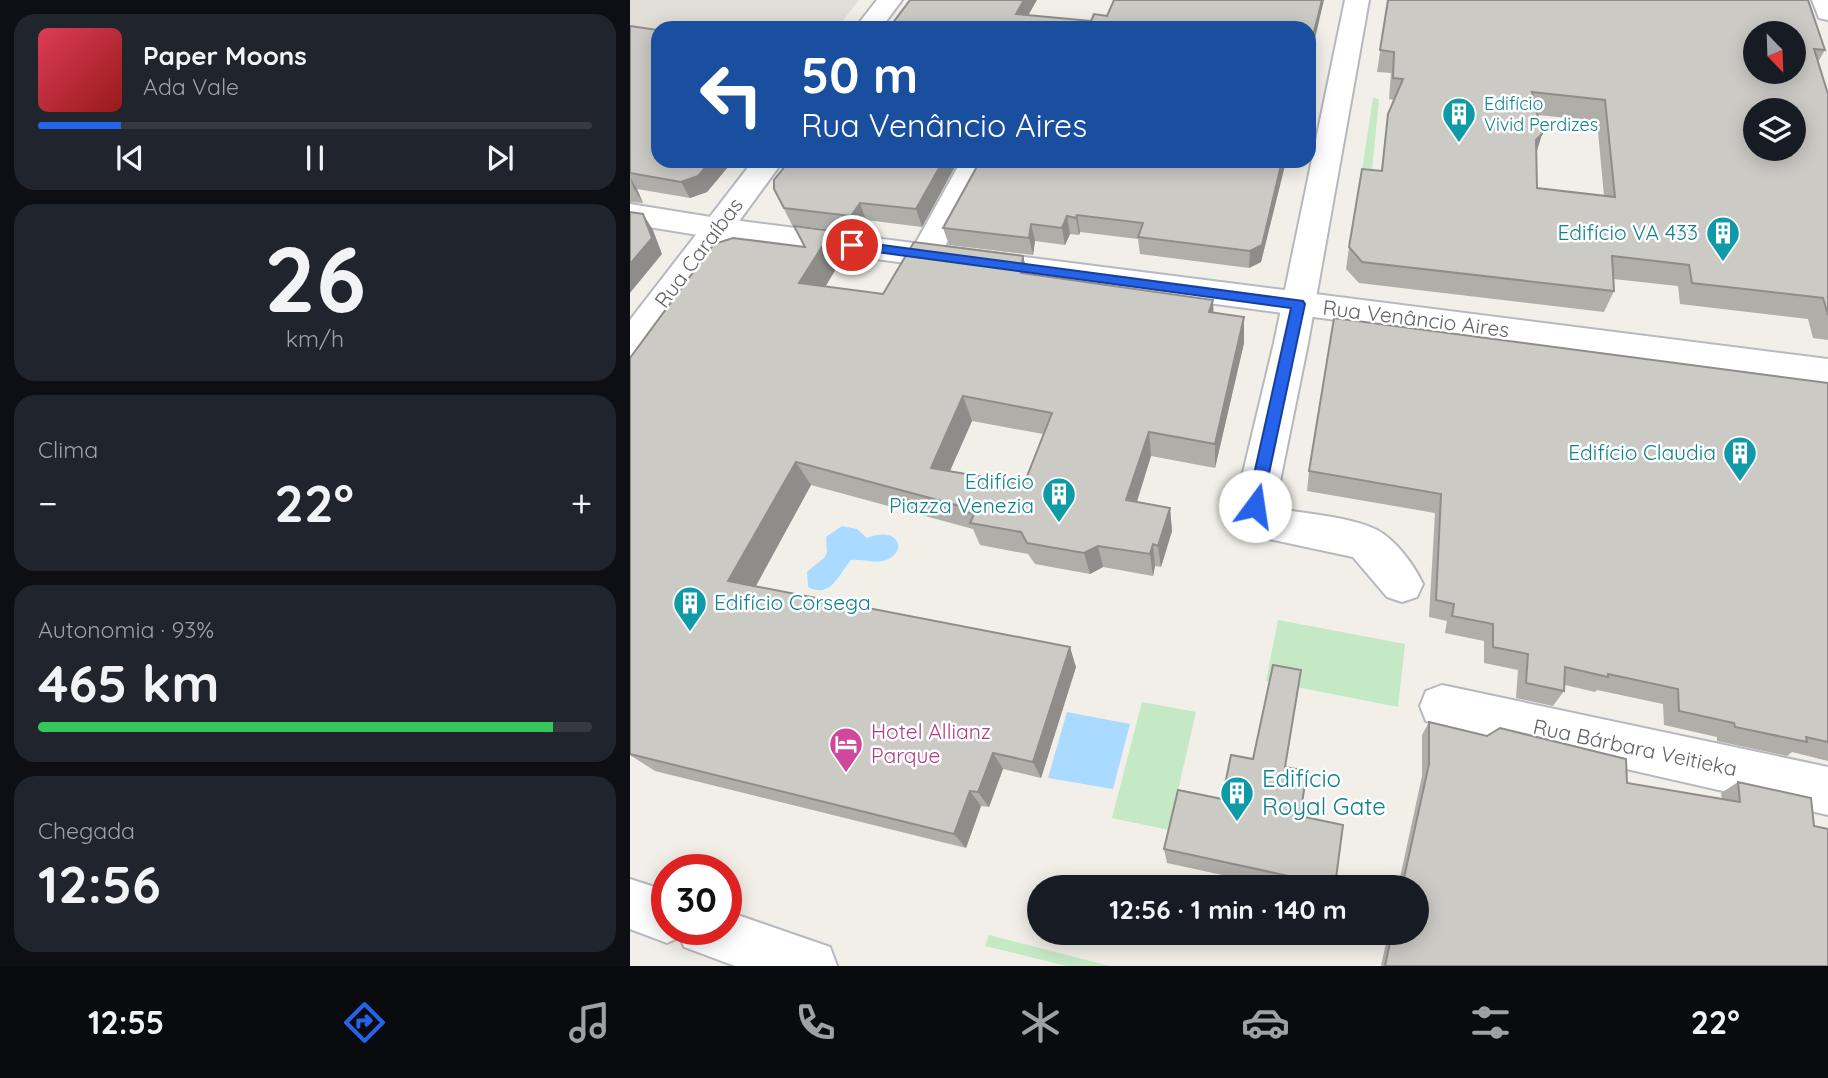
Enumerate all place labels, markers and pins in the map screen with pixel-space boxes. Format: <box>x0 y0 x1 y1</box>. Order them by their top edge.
place label: Edifício Vivid Perdizes <box>1484 92 1598 136</box>
building icon: Edifício Vivid Perdizes <box>1440 95 1478 144</box>
building icon: Edifício VA 433 <box>1704 214 1742 263</box>
pin <box>822 215 882 275</box>
place label: Edifício VA 433 <box>1557 219 1698 245</box>
building icon: Edifício Claudia <box>1721 434 1759 483</box>
place label: Edifício Claudia <box>1568 439 1716 465</box>
place label: Edifício Piazza Venezia <box>889 468 1034 518</box>
building icon: Edifício Piazza Venezia <box>1040 475 1078 524</box>
building icon: Edifício Corsega <box>671 584 709 633</box>
place label: Edifício Corsega <box>714 589 871 615</box>
place label: Hotel Allianz Parque <box>871 718 991 768</box>
hotel icon: Hotel Allianz Parque <box>827 725 865 774</box>
place label: Edifício Royal Gate <box>1262 763 1386 821</box>
building icon: Edifício Royal Gate <box>1218 774 1256 823</box>

